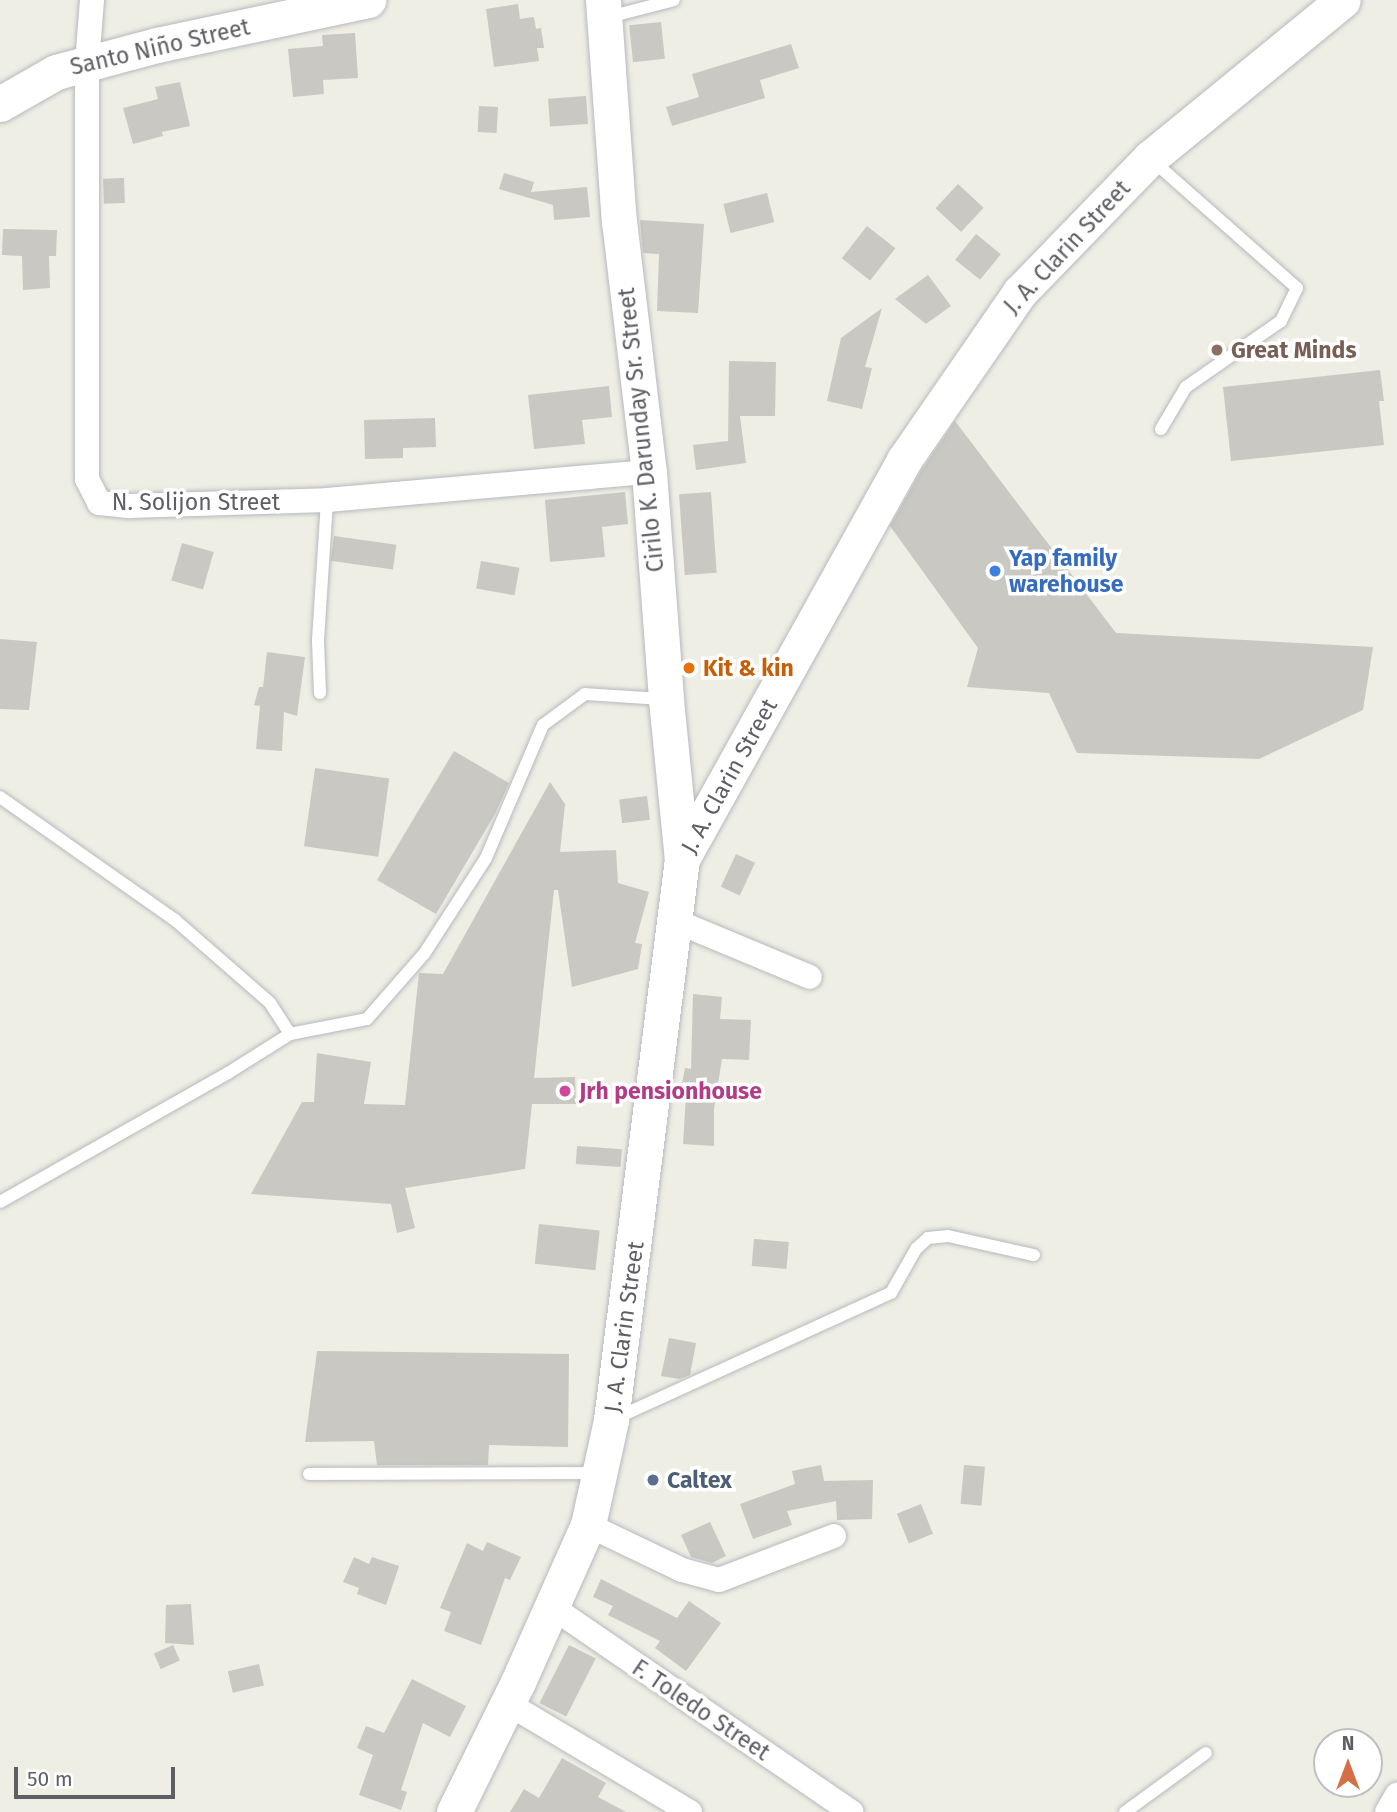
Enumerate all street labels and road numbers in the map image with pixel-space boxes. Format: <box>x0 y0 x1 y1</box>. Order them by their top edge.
street label: Santo Niño Street <box>67 13 253 81</box>
street label: J. A. Clarin Street <box>998 174 1136 320</box>
street label: Cirilo K. Darunday Sr. Street <box>612 286 670 574</box>
street label: N. Solijon Street <box>112 488 280 516</box>
street label: J. A. Clarin Street <box>675 694 783 858</box>
street label: J. A. Clarin Street <box>598 1240 650 1414</box>
street label: F. Toledo Street <box>627 1654 775 1766</box>

